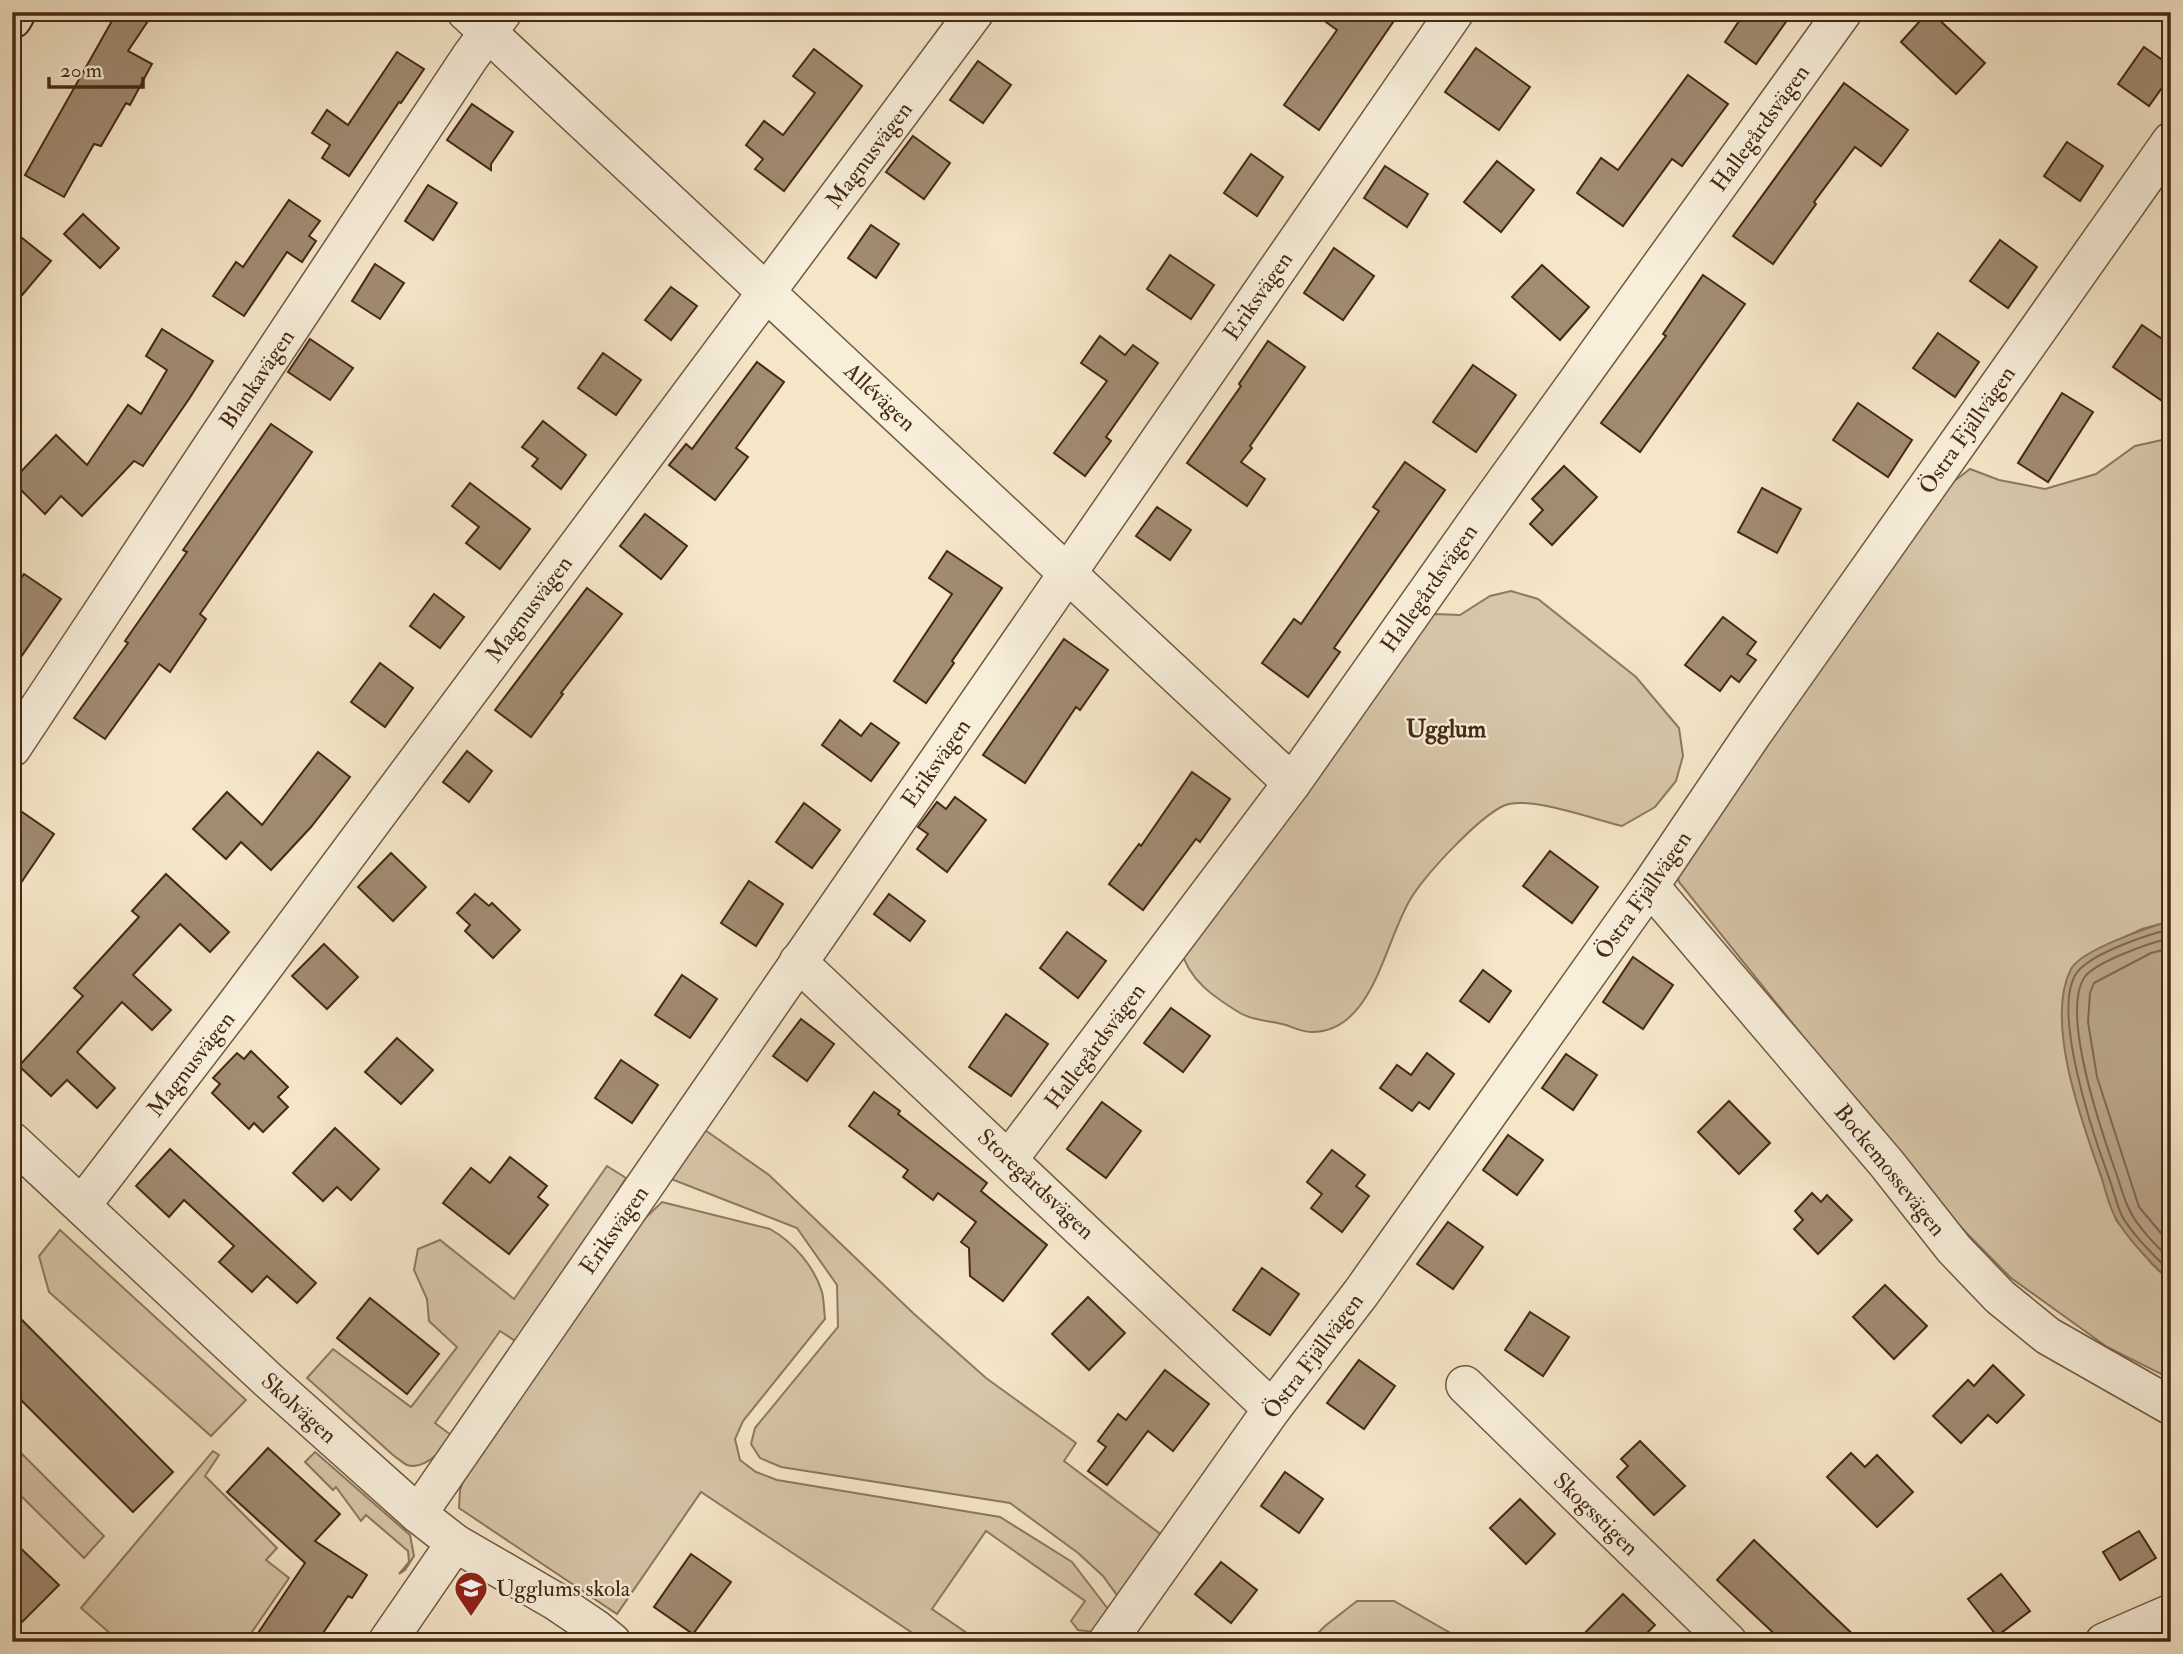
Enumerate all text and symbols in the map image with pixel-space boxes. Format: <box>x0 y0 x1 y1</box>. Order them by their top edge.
scale bar <box>49 46 144 90</box>
text: 20 m <box>60 57 102 84</box>
street label: Hallegårdsvägen <box>1704 59 1816 197</box>
street label: Magnusvägen <box>819 96 919 214</box>
street label: Eriksvägen <box>1217 246 1299 346</box>
street label: Blankavägen <box>213 323 301 434</box>
street label: Allévägen <box>837 356 922 438</box>
street label: Östra Fjällvägen <box>1912 360 2022 500</box>
street label: Hallegårdsvägen <box>1374 518 1484 658</box>
street label: Magnusvägen <box>479 550 579 668</box>
street label: Eriksvägen <box>895 713 977 813</box>
district label: Ugglum <box>1406 714 1486 745</box>
street label: Östra Fjällvägen <box>1588 825 1698 965</box>
street label: Hallegårdsvägen <box>1038 977 1152 1115</box>
street label: Magnusvägen <box>141 1005 241 1123</box>
street label: Bockemossevägen <box>1828 1098 1952 1242</box>
street label: Storegårdsvägen <box>971 1122 1101 1246</box>
street label: Eriksvägen <box>573 1180 655 1280</box>
street label: Östra Fjällvägen <box>1256 1287 1370 1425</box>
street label: Skolvägen <box>255 1366 343 1450</box>
street label: Skogsstigen <box>1547 1466 1645 1562</box>
school or university icon: Ugglums skola <box>452 1569 490 1618</box>
place label: Ugglums skola <box>496 1574 631 1603</box>

